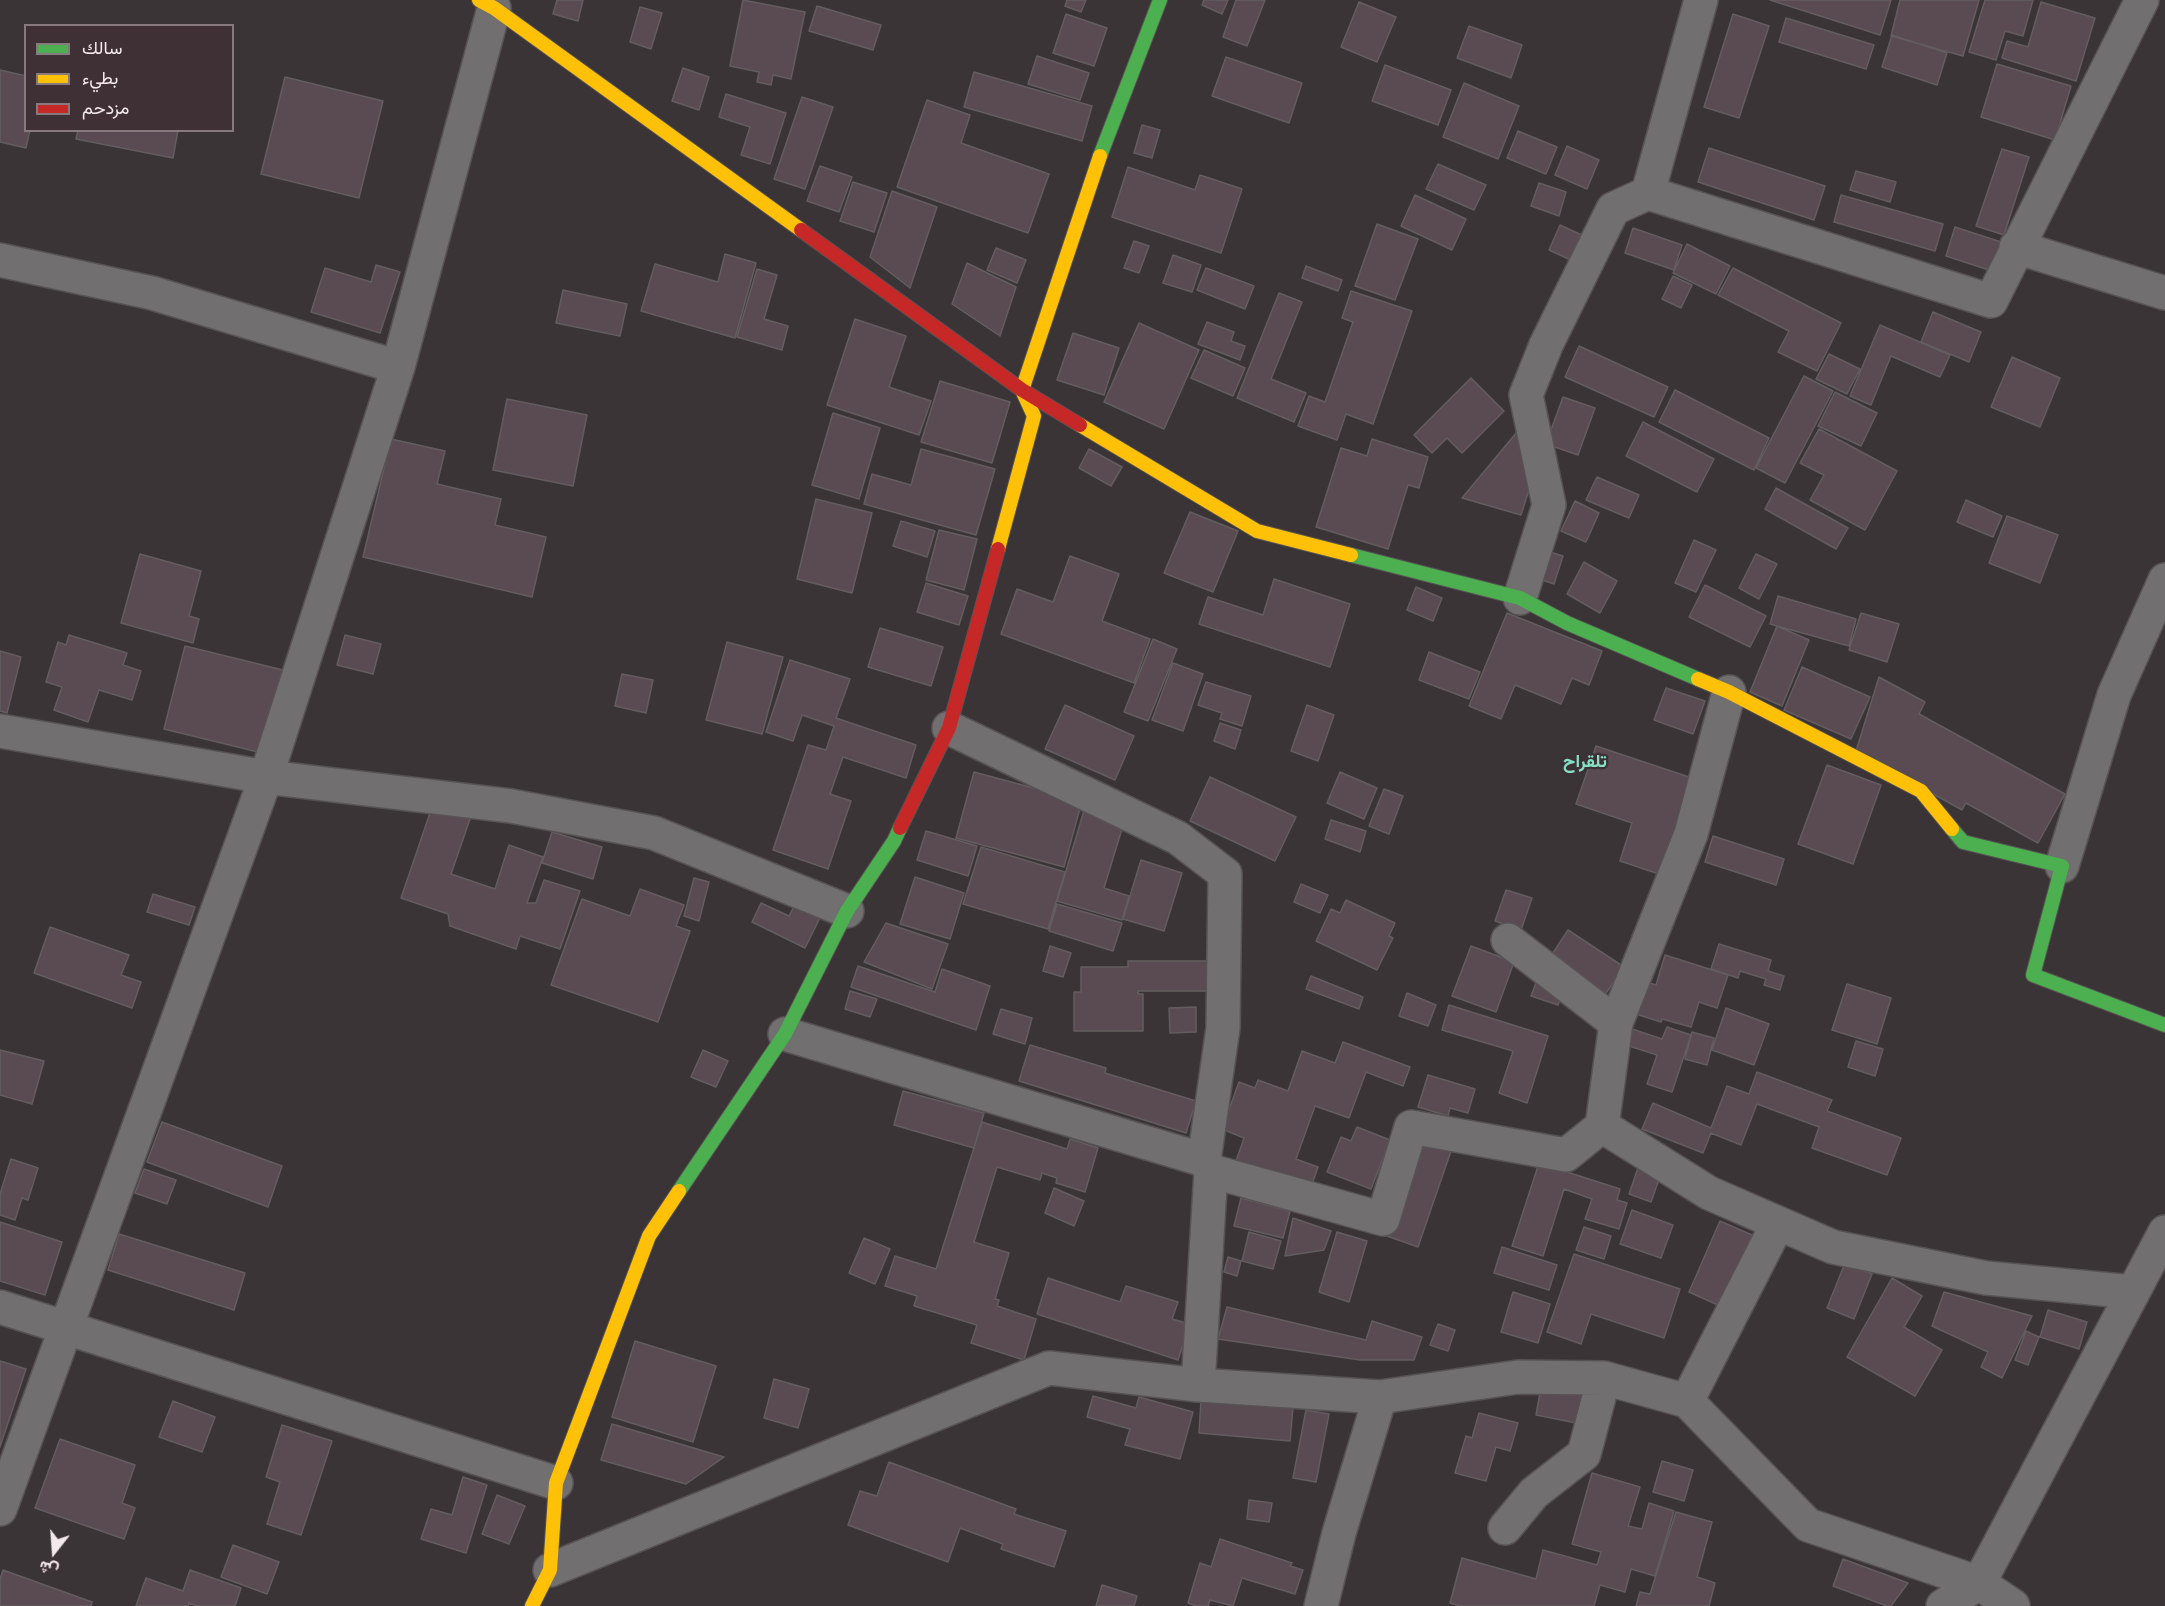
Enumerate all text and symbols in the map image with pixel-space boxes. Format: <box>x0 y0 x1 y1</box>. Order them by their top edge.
legend <box>24 24 234 132</box>
text: سالك <box>82 35 122 60</box>
text: بطيء <box>82 65 118 90</box>
text: مزدحم <box>82 95 129 120</box>
district label: تلقراح <box>1563 751 1607 773</box>
north arrow <box>24 1522 84 1582</box>
text: ش <box>36 1556 61 1583</box>

